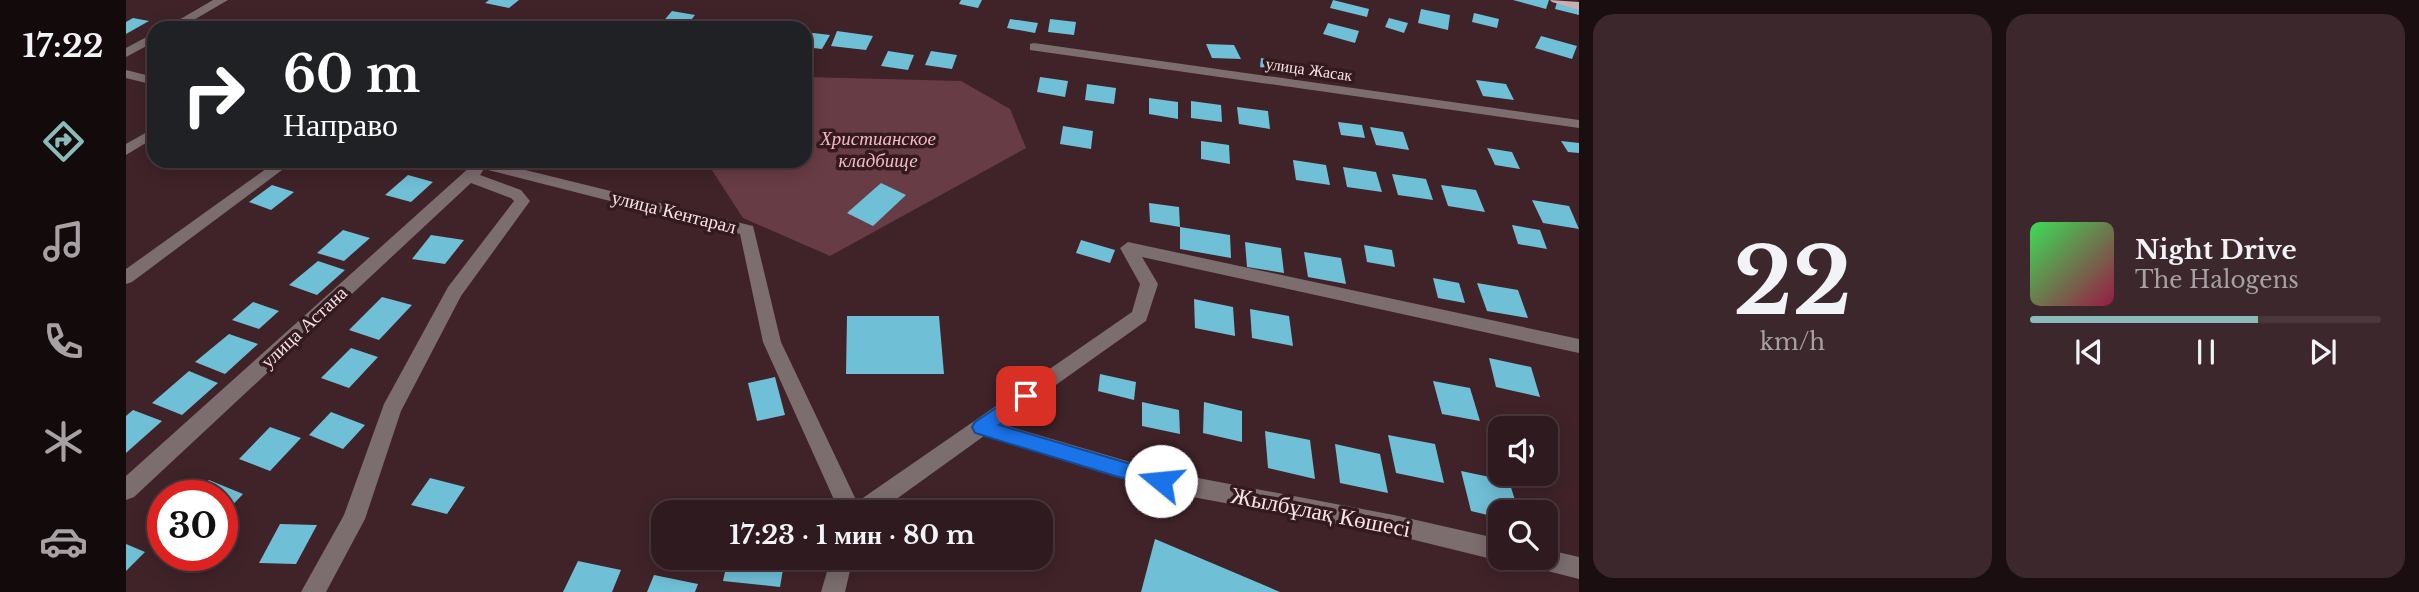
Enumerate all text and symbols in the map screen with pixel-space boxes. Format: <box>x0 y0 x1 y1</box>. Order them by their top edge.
text: 17:22 <box>22 26 104 66</box>
text: 60 m <box>283 44 420 105</box>
icon: right <box>168 49 259 140</box>
street label: улица Жасак <box>1264 53 1354 85</box>
text: Направо <box>283 105 398 145</box>
icon: directions <box>39 117 88 166</box>
park label: Христианское кладбище <box>819 127 936 172</box>
street label: улица Кентарал <box>609 185 739 239</box>
icon: music <box>39 217 88 266</box>
text: 22 <box>1733 226 1852 339</box>
text: Night Drive <box>2135 234 2297 266</box>
text: The Halogens <box>2135 266 2299 294</box>
street label: улица Астана <box>256 281 352 373</box>
icon: phone <box>39 317 88 366</box>
text: km/h <box>1760 328 1825 356</box>
icon: previous <box>2070 333 2108 371</box>
icon: pause <box>2187 333 2225 371</box>
icon: next <box>2304 333 2342 371</box>
pin <box>996 366 1056 426</box>
icon: arrive <box>1007 377 1045 415</box>
map controls <box>1488 416 1558 570</box>
button: sound <box>1488 416 1558 486</box>
icon: climate <box>39 417 88 466</box>
position arrow <box>1124 444 1198 518</box>
speed limit sign: 30 <box>147 480 238 571</box>
street label: Жылбұлақ Көшесі <box>1229 481 1413 543</box>
button: search <box>1488 500 1558 570</box>
icon: car <box>39 517 88 566</box>
text: 17:23 · 1 мин · 80 m <box>729 519 975 551</box>

